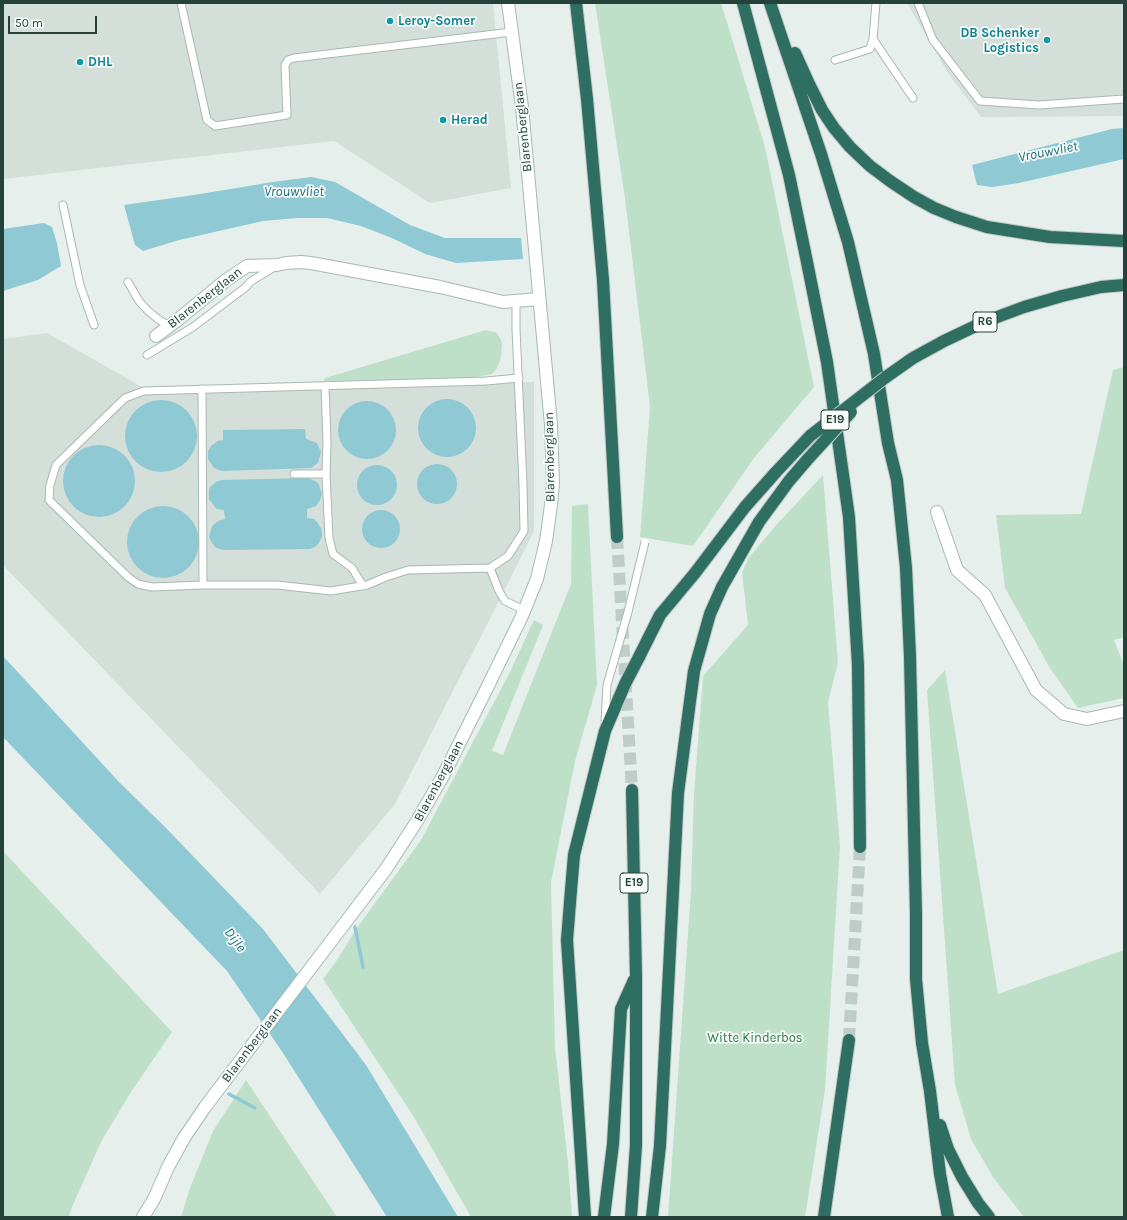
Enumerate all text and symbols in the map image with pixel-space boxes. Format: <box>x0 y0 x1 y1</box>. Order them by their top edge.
scale bar <box>10 8 99 34</box>
place label: Leroy-Somer <box>398 13 475 29</box>
text: 50 m <box>15 16 43 30</box>
marker: Leroy-Somer <box>385 16 395 26</box>
place label: DB Schenker Logistics <box>960 25 1039 56</box>
marker: DB Schenker Logistics <box>1042 35 1052 45</box>
place label: DHL <box>88 54 113 70</box>
marker: DHL <box>75 57 85 67</box>
street label: Blarenberglaan <box>511 81 535 173</box>
place label: Herad <box>451 112 488 128</box>
marker: Herad <box>438 115 448 125</box>
water label: Vrouwvliet <box>1017 138 1079 166</box>
water label: Vrouwvliet <box>264 184 324 200</box>
street label: Blarenberglaan <box>165 264 245 332</box>
road number: R6 <box>973 312 997 332</box>
road number: E19 <box>821 410 849 430</box>
street label: Blarenberglaan <box>541 412 559 502</box>
street label: Blarenberglaan <box>411 738 467 824</box>
road number: E19 <box>620 873 648 893</box>
water label: Dijle <box>220 925 250 955</box>
street label: Blarenberglaan <box>219 1004 285 1086</box>
park label: Witte Kinderbos <box>707 1030 803 1046</box>

